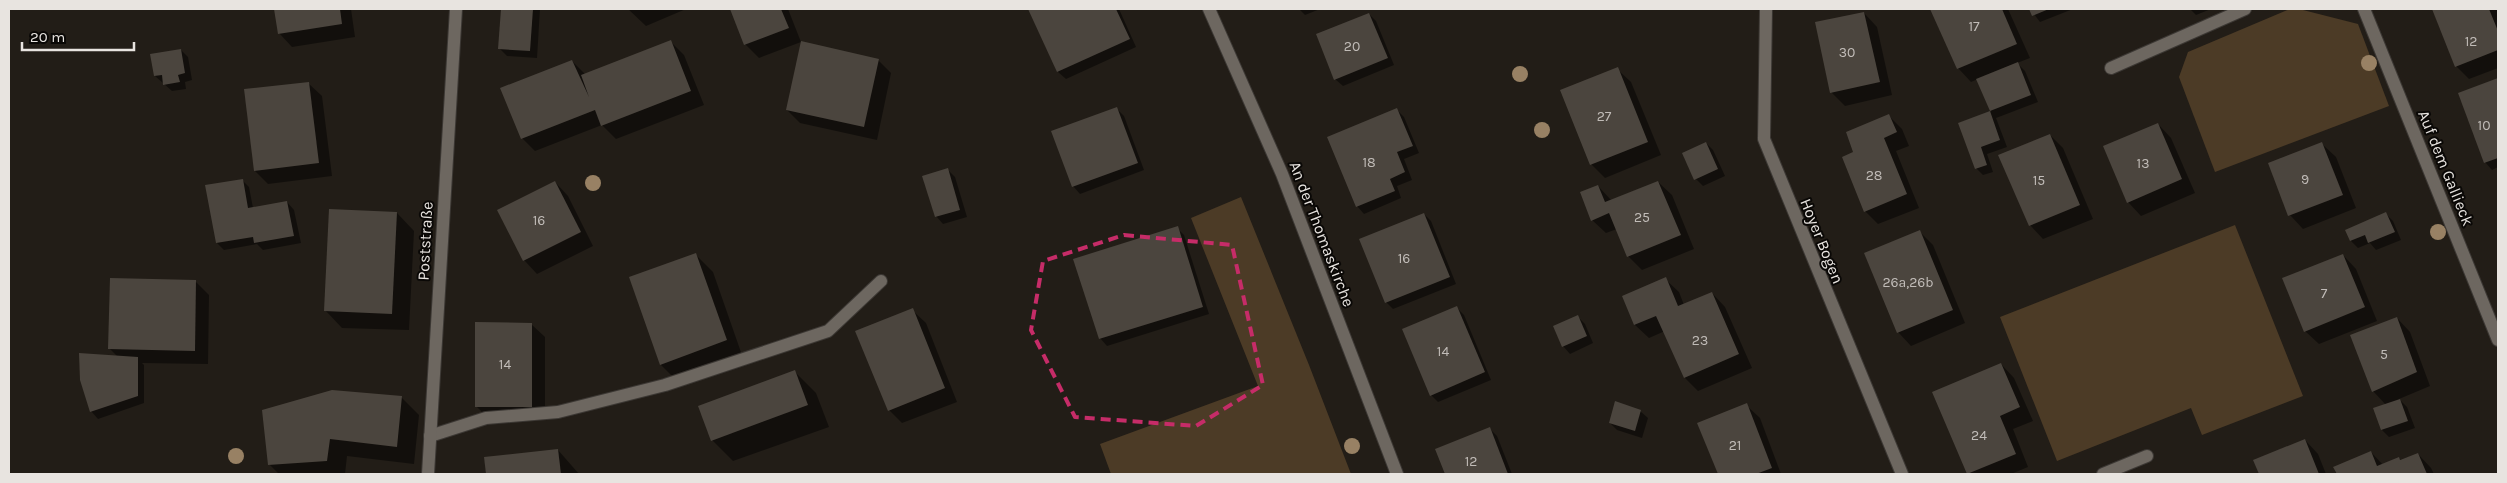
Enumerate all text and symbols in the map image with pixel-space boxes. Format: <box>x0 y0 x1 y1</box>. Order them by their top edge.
house number: 17 <box>1968 18 1980 35</box>
scale bar <box>22 20 135 52</box>
text: 20 m <box>30 28 65 46</box>
house number: 12 <box>2465 33 2477 50</box>
house number: 20 <box>1344 38 1360 55</box>
house number: 30 <box>1839 44 1855 61</box>
street label: Auf dem Gallieck <box>2414 107 2478 229</box>
house number: 27 <box>1597 108 1612 125</box>
house number: 10 <box>2478 117 2490 134</box>
house number: 18 <box>1362 154 1376 171</box>
house number: 13 <box>2137 155 2149 172</box>
street label: An der Thomaskirche <box>1285 159 1359 309</box>
house number: 28 <box>1866 167 1882 184</box>
house number: 9 <box>2301 171 2309 188</box>
house number: 15 <box>2033 172 2045 189</box>
street label: Hoyer Bogen <box>1796 196 1848 286</box>
street label: Poststraße <box>413 201 437 281</box>
house number: 25 <box>1634 209 1650 226</box>
house number: 16 <box>533 212 545 229</box>
house number: 16 <box>1398 250 1410 267</box>
house number: 26a,26b <box>1882 274 1934 291</box>
house number: 7 <box>2321 285 2328 302</box>
house number: 23 <box>1692 332 1708 349</box>
house number: 14 <box>1437 343 1449 360</box>
house number: 5 <box>2380 346 2388 363</box>
house number: 14 <box>499 356 511 373</box>
house number: 24 <box>1971 427 1987 444</box>
house number: 21 <box>1729 437 1741 454</box>
house number: 12 <box>1465 453 1477 470</box>

